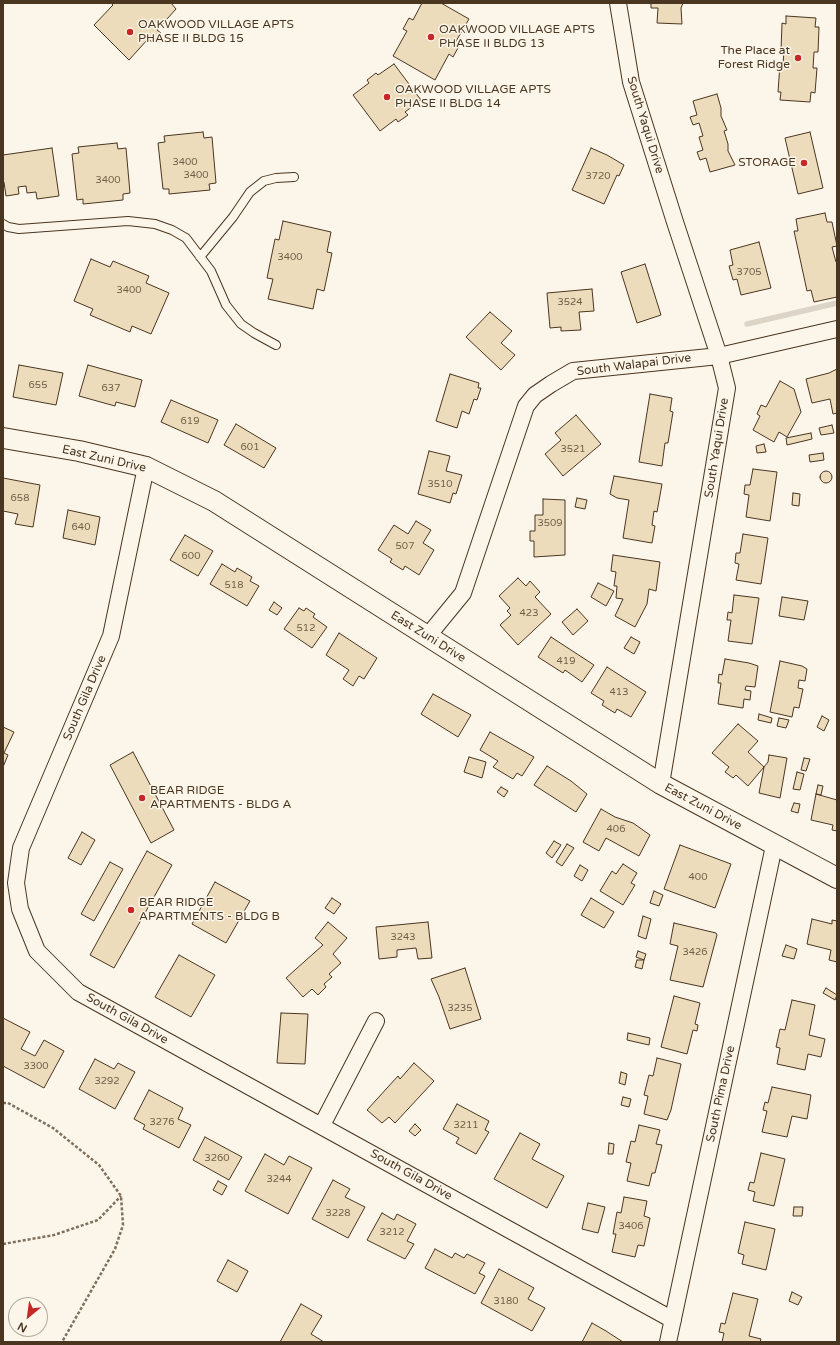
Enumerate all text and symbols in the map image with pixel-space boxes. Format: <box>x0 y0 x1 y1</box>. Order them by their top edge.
place label: OAKWOOD VILLAGE APTS PHASE II BLDG 15 <box>138 18 294 46</box>
place label: OAKWOOD VILLAGE APTS PHASE II BLDG 13 <box>439 23 595 51</box>
marker: OAKWOOD VILLAGE APTS PHASE II BLDG 15 <box>125 27 135 37</box>
marker: OAKWOOD VILLAGE APTS PHASE II BLDG 13 <box>426 32 436 42</box>
place label: The Place at Forest Ridge <box>718 44 790 72</box>
marker: The Place at Forest Ridge <box>793 53 803 63</box>
street label: South Yaqui Drive <box>623 75 667 175</box>
place label: OAKWOOD VILLAGE APTS PHASE II BLDG 14 <box>395 83 551 111</box>
marker: OAKWOOD VILLAGE APTS PHASE II BLDG 14 <box>382 92 392 102</box>
house number: 3400 <box>172 156 198 168</box>
place label: STORAGE <box>738 156 796 170</box>
marker: STORAGE <box>799 158 809 168</box>
house number: 3400 <box>183 169 209 181</box>
house number: 3720 <box>585 170 611 182</box>
house number: 3400 <box>95 174 121 186</box>
house number: 3400 <box>277 251 303 263</box>
house number: 3705 <box>736 266 762 278</box>
house number: 3400 <box>116 284 142 296</box>
house number: 3524 <box>557 296 583 308</box>
street label: South Walapai Drive <box>576 351 692 379</box>
house number: 655 <box>29 379 47 391</box>
house number: 637 <box>102 382 120 394</box>
street label: South Yaqui Drive <box>702 397 732 499</box>
house number: 619 <box>181 415 199 427</box>
house number: 601 <box>241 441 259 453</box>
street label: East Zuni Drive <box>61 442 147 476</box>
house number: 3521 <box>560 443 586 455</box>
house number: 3510 <box>427 478 453 490</box>
house number: 658 <box>11 492 29 504</box>
house number: 3509 <box>537 517 563 529</box>
house number: 640 <box>72 521 90 533</box>
house number: 507 <box>396 540 414 552</box>
house number: 600 <box>182 550 200 562</box>
house number: 518 <box>225 579 243 591</box>
house number: 423 <box>520 607 538 619</box>
street label: East Zuni Drive <box>388 608 468 666</box>
house number: 512 <box>297 622 315 634</box>
street label: South Gila Drive <box>60 653 110 743</box>
house number: 419 <box>557 655 575 667</box>
house number: 413 <box>610 686 628 698</box>
street label: East Zuni Drive <box>662 781 744 833</box>
place label: BEAR RIDGE APARTMENTS - BLDG A <box>150 784 291 812</box>
marker: BEAR RIDGE APARTMENTS - BLDG A <box>137 793 147 803</box>
house number: 406 <box>607 823 625 835</box>
house number: 400 <box>689 871 707 883</box>
place label: BEAR RIDGE APARTMENTS - BLDG B <box>139 896 280 924</box>
marker: BEAR RIDGE APARTMENTS - BLDG B <box>126 905 136 915</box>
house number: 3243 <box>390 931 416 943</box>
house number: 3426 <box>682 946 708 958</box>
street label: South Gila Drive <box>84 991 170 1047</box>
house number: 3235 <box>447 1002 473 1014</box>
street label: South Pima Drive <box>704 1044 738 1144</box>
house number: 3300 <box>23 1060 49 1072</box>
house number: 3292 <box>94 1075 120 1087</box>
house number: 3276 <box>149 1116 175 1128</box>
house number: 3211 <box>453 1119 479 1131</box>
street label: South Gila Drive <box>368 1147 454 1203</box>
house number: 3260 <box>204 1152 230 1164</box>
house number: 3244 <box>266 1173 292 1185</box>
house number: 3228 <box>325 1207 351 1219</box>
house number: 3406 <box>618 1220 644 1232</box>
house number: 3212 <box>379 1226 405 1238</box>
house number: 3180 <box>493 1295 519 1307</box>
north arrow <box>8 1297 48 1337</box>
text: N <box>15 1319 29 1335</box>

